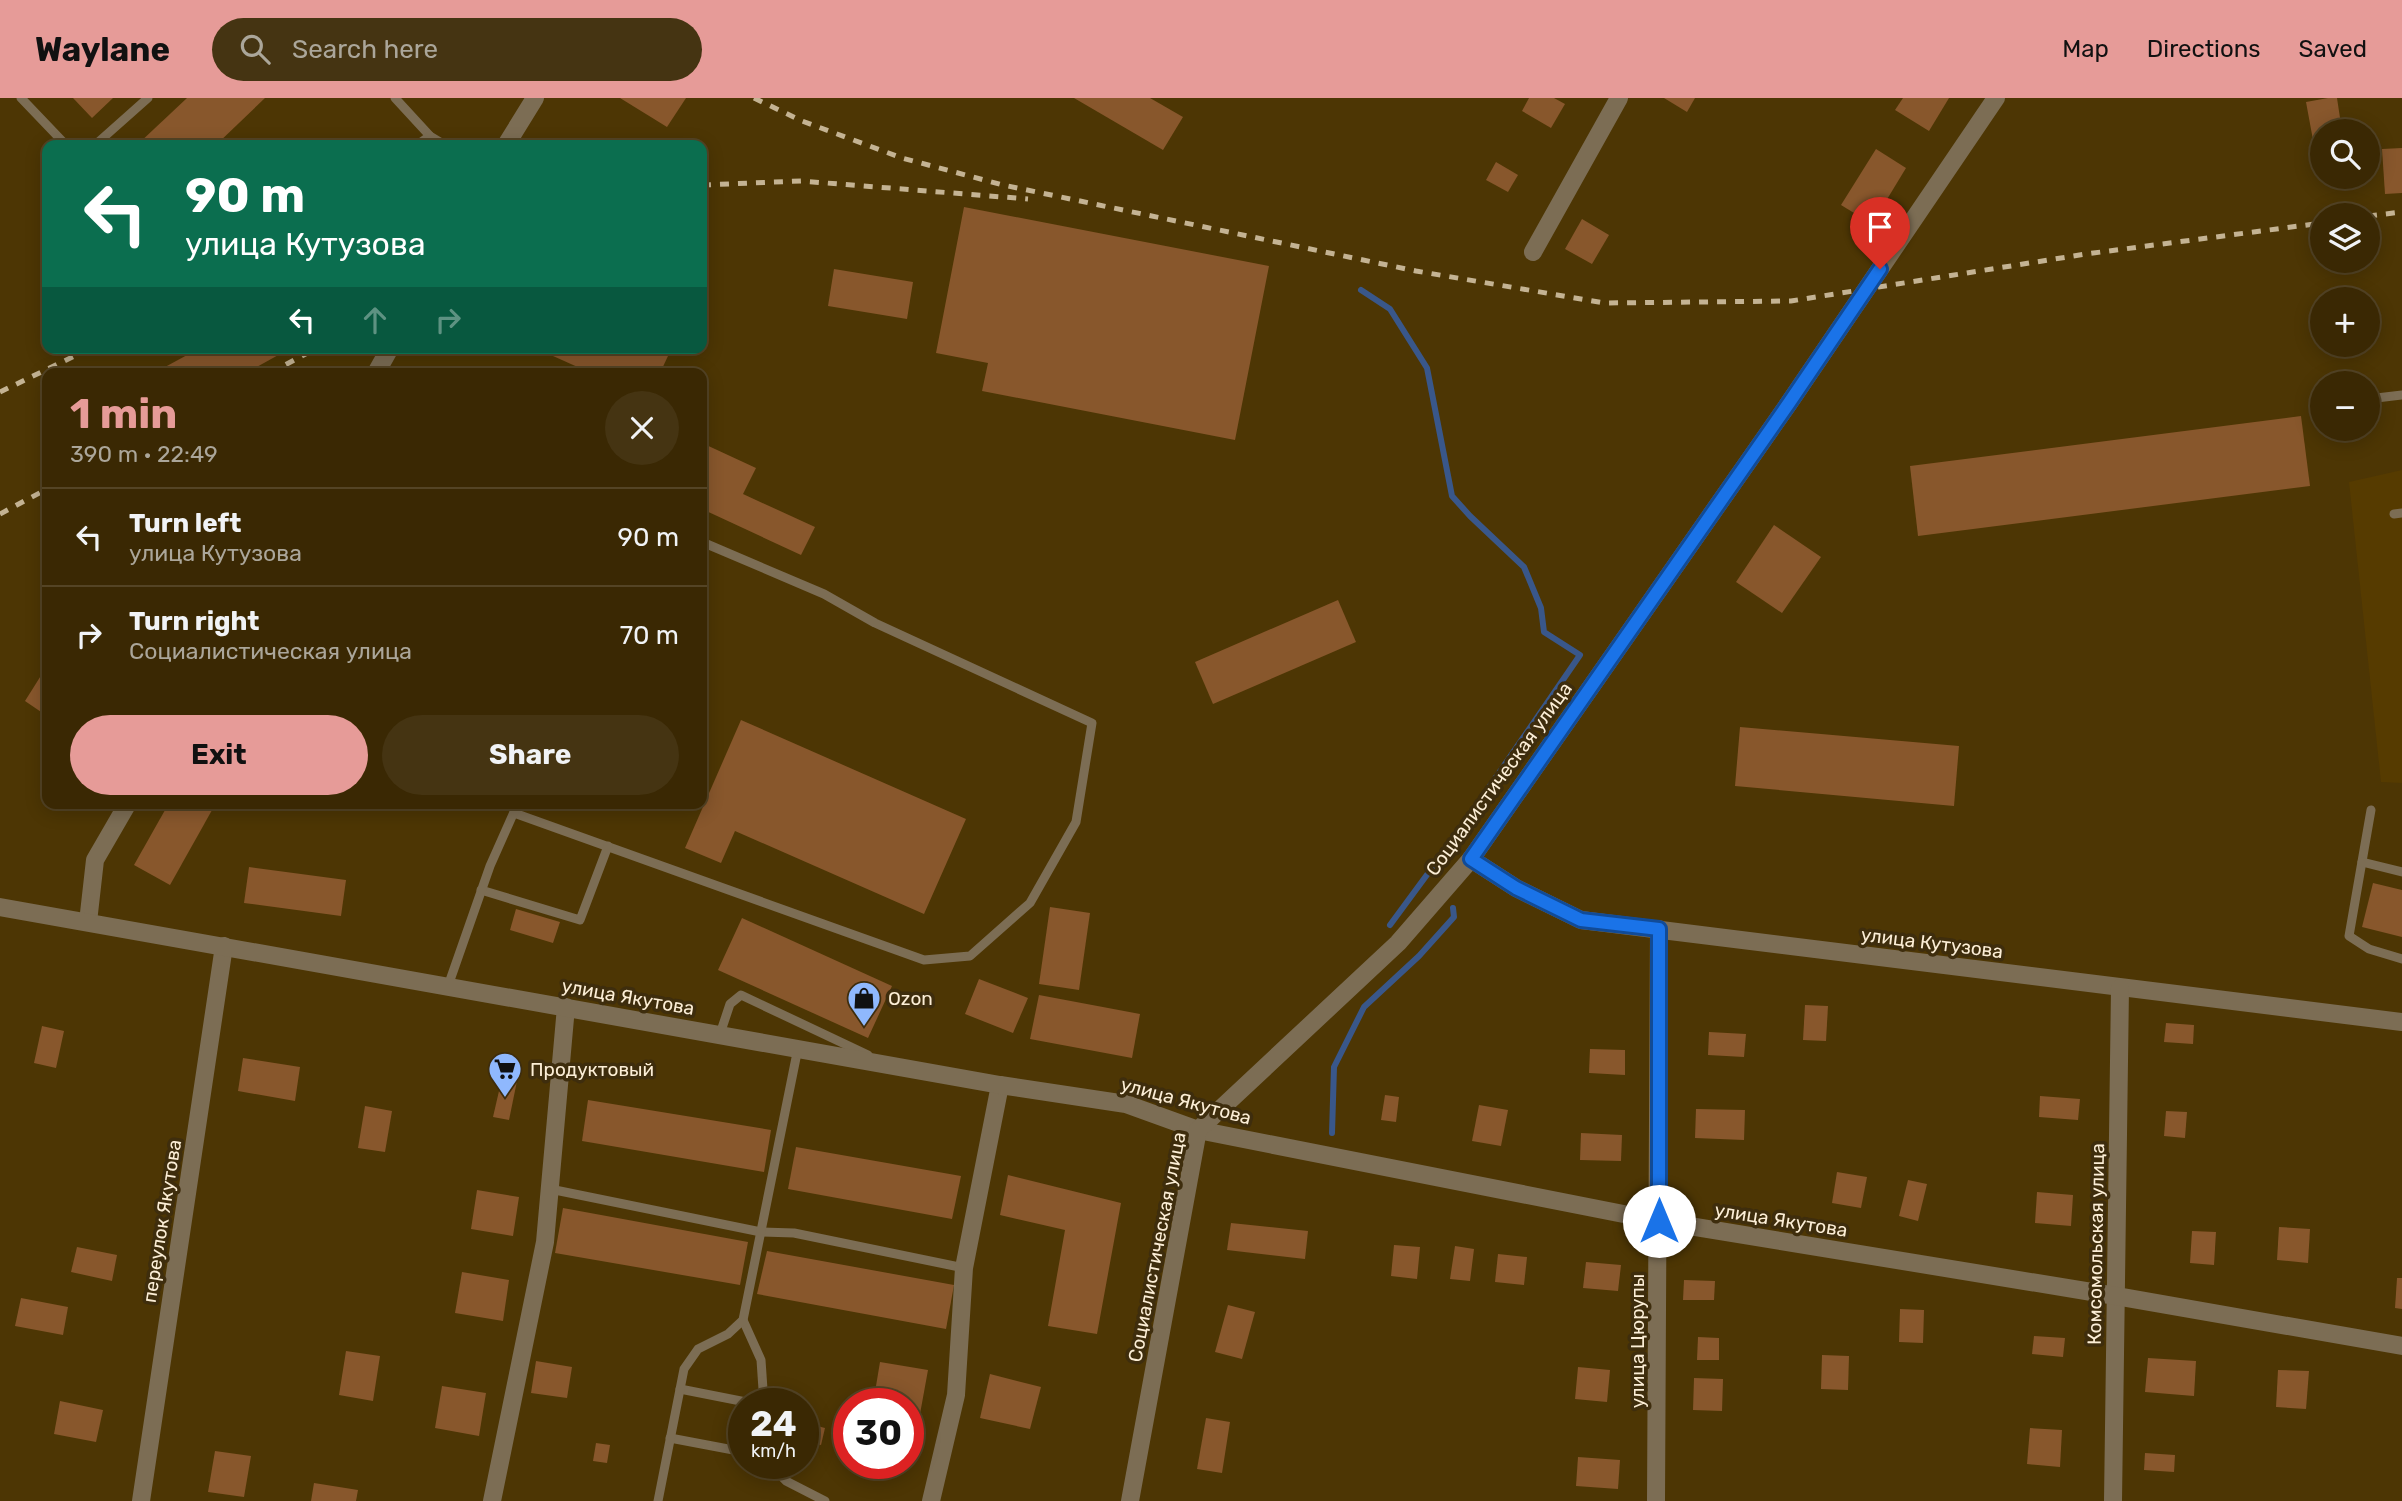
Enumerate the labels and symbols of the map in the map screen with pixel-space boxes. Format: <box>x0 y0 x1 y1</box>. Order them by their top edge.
pin <box>1850 197 1910 269</box>
street label: Социалистическая улица <box>1421 678 1577 880</box>
street label: улица Кутузова <box>1860 923 2004 963</box>
street label: улица Якутова <box>560 974 696 1020</box>
shop icon: Ozon <box>845 979 883 1028</box>
place label: Ozon <box>888 987 933 1010</box>
supermarket icon: Продуктовый <box>486 1050 524 1099</box>
place label: Продуктовый <box>530 1058 654 1081</box>
street label: улица Якутова <box>1118 1073 1254 1129</box>
street label: Социалистическая улица <box>1123 1130 1191 1364</box>
street label: переулок Якутова <box>138 1138 186 1304</box>
street label: Комсомольская улица <box>2083 1143 2109 1345</box>
position arrow <box>1622 1184 1696 1258</box>
street label: улица Якутова <box>1713 1198 1849 1242</box>
street label: улица Цюрупы <box>1626 1274 1649 1408</box>
speed limit sign: 30 <box>833 1388 924 1479</box>

